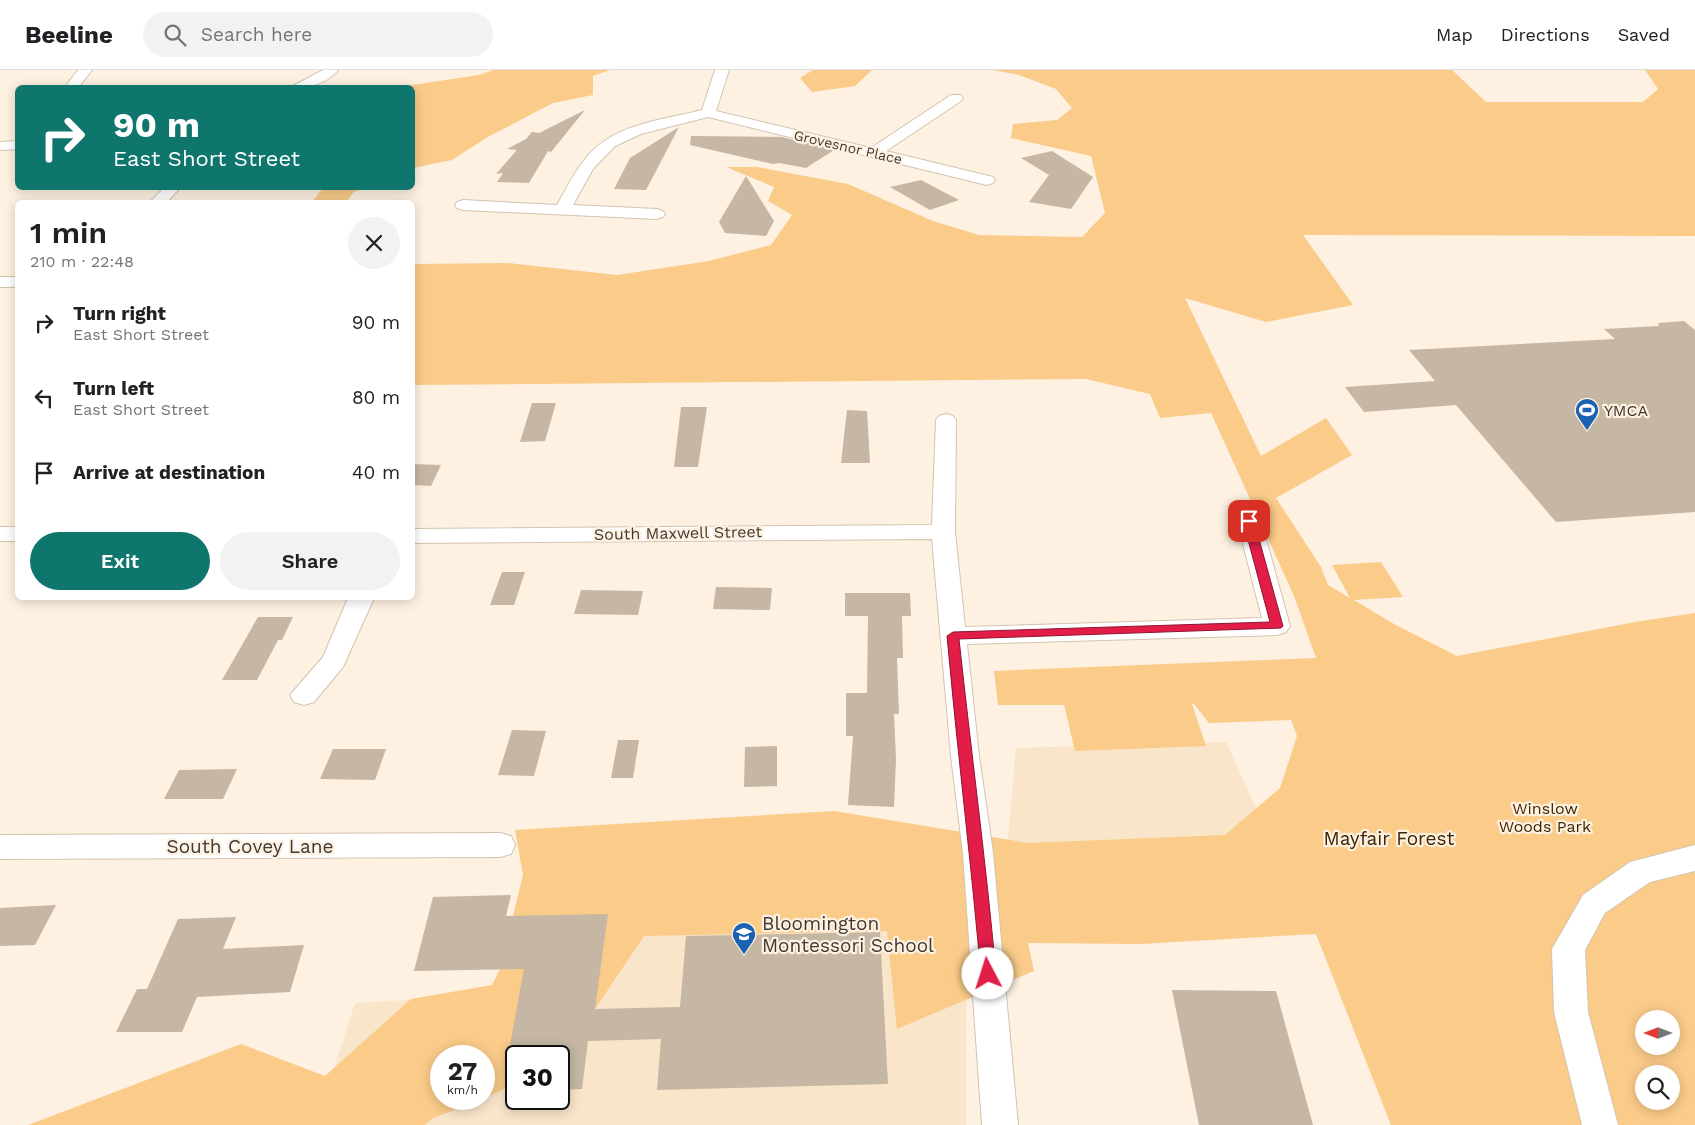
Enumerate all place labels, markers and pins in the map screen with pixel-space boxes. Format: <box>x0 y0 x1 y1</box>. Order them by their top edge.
sports icon: YMCA <box>1574 397 1600 431</box>
place label: YMCA <box>1604 401 1648 420</box>
pin <box>1228 500 1270 542</box>
place label: Bloomington Montessori School <box>762 912 934 957</box>
school or university icon: Bloomington Montessori School <box>731 921 757 955</box>

